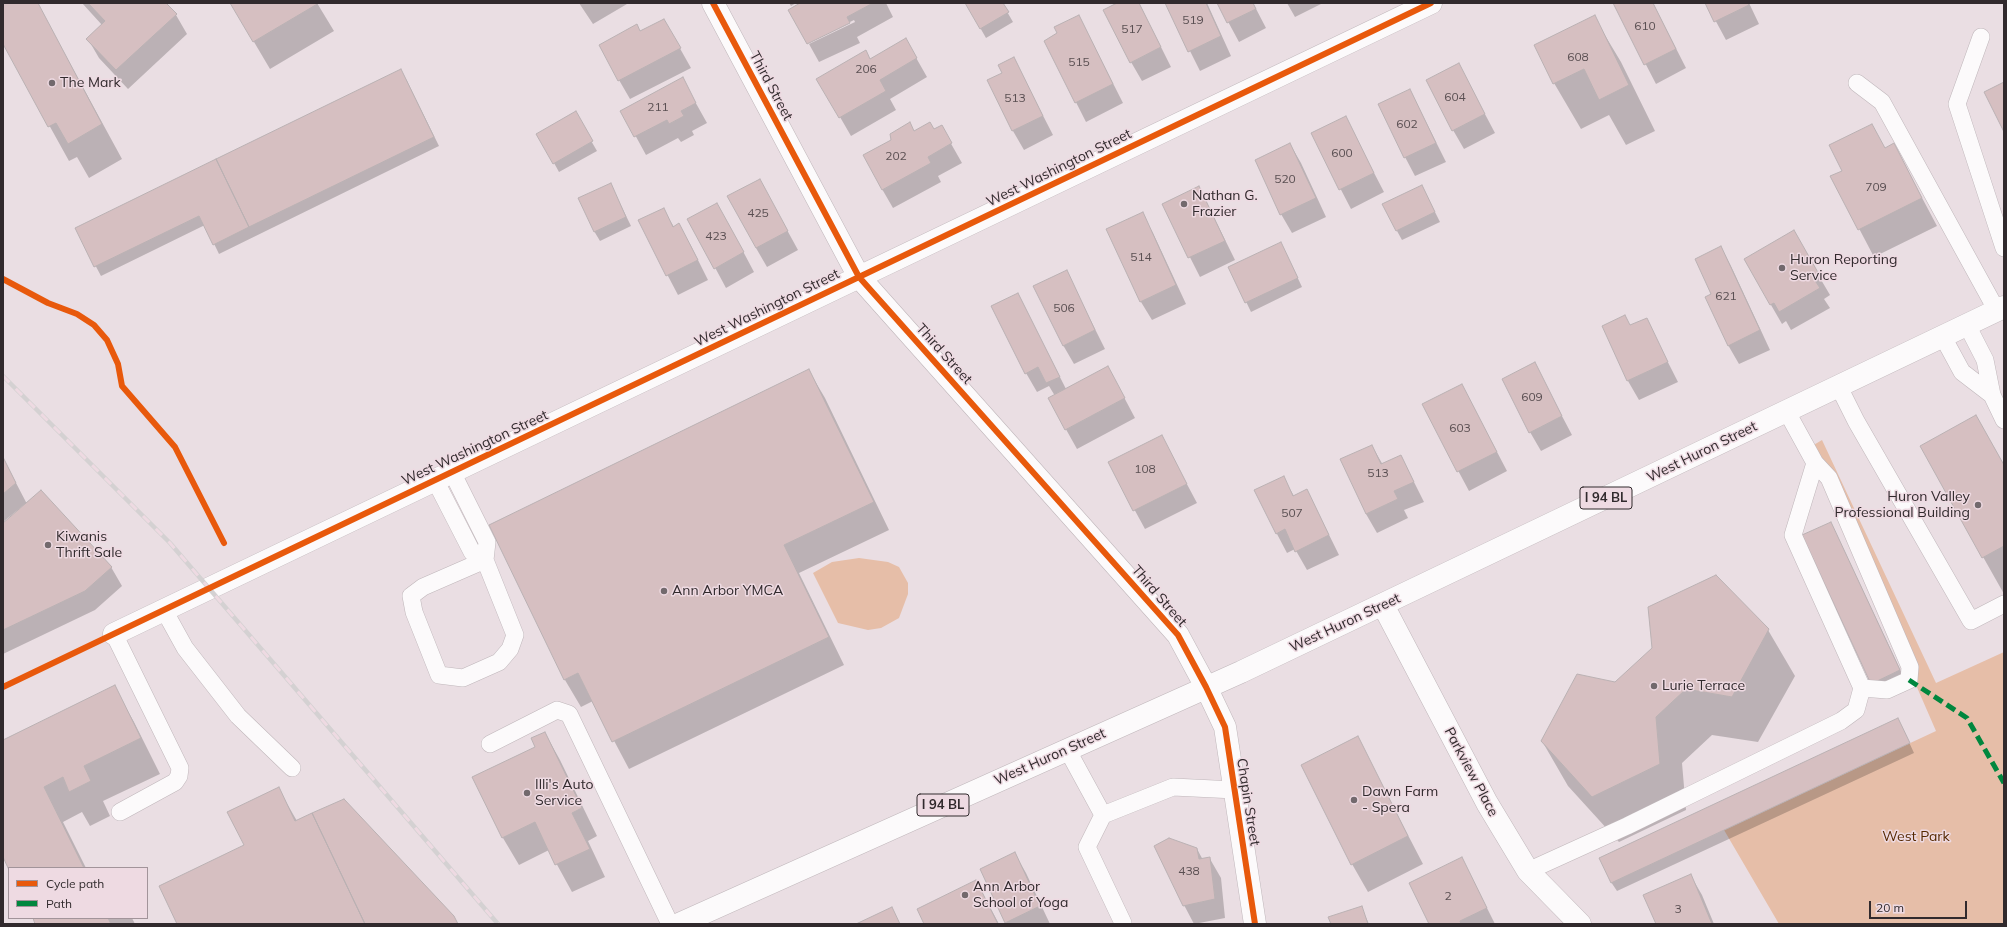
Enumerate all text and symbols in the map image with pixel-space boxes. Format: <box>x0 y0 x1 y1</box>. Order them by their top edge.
house number: 519 <box>1182 13 1204 27</box>
house number: 610 <box>1634 19 1656 33</box>
house number: 517 <box>1121 22 1143 36</box>
street label: Third Street <box>746 49 796 123</box>
house number: 608 <box>1567 50 1589 64</box>
house number: 515 <box>1068 55 1090 69</box>
house number: 206 <box>855 62 877 76</box>
place label: The Mark <box>60 75 121 91</box>
marker: The Mark <box>47 78 57 88</box>
house number: 604 <box>1444 90 1466 104</box>
house number: 513 <box>1004 91 1026 105</box>
house number: 211 <box>647 100 669 114</box>
house number: 602 <box>1396 117 1418 131</box>
street label: West Washington Street <box>984 125 1134 211</box>
house number: 600 <box>1331 146 1353 160</box>
house number: 202 <box>885 149 907 163</box>
house number: 520 <box>1274 172 1296 186</box>
house number: 709 <box>1865 180 1887 194</box>
place label: Nathan G. Frazier <box>1192 188 1258 220</box>
marker: Nathan G. Frazier <box>1179 199 1189 209</box>
house number: 425 <box>747 206 769 220</box>
house number: 423 <box>705 229 727 243</box>
house number: 514 <box>1130 250 1152 264</box>
place label: Huron Reporting Service <box>1790 252 1898 284</box>
marker: Huron Reporting Service <box>1777 263 1787 273</box>
street label: West Washington Street <box>692 265 842 351</box>
house number: 621 <box>1715 289 1737 303</box>
house number: 506 <box>1053 301 1075 315</box>
street label: Third Street <box>912 320 976 388</box>
house number: 609 <box>1521 390 1543 404</box>
street label: West Washington Street <box>399 407 551 489</box>
street label: West Huron Street <box>1644 418 1760 486</box>
house number: 603 <box>1449 421 1471 435</box>
house number: 108 <box>1134 462 1156 476</box>
house number: 513 <box>1367 466 1389 480</box>
road number: I 94 BL <box>1580 487 1632 509</box>
place label: Huron Valley Professional Building <box>1835 489 1970 522</box>
marker: Huron Valley Professional Building <box>1973 500 1983 510</box>
house number: 507 <box>1281 506 1303 520</box>
place label: Kiwanis Thrift Sale <box>56 529 122 562</box>
marker: Kiwanis Thrift Sale <box>43 540 53 550</box>
street label: Third Street <box>1128 562 1190 630</box>
place label: Ann Arbor YMCA <box>672 583 783 599</box>
marker: Ann Arbor YMCA <box>659 586 669 596</box>
street label: West Huron Street <box>1287 590 1403 656</box>
place label: Lurie Terrace <box>1662 678 1745 694</box>
marker: Lurie Terrace <box>1649 681 1659 691</box>
street label: West Huron Street <box>992 725 1108 789</box>
street label: Parkview Place <box>1440 725 1502 819</box>
street label: Chapin Street <box>1233 757 1263 847</box>
place label: Illi's Auto Service <box>535 777 594 810</box>
place label: Dawn Farm - Spera <box>1362 784 1438 816</box>
marker: Illi's Auto Service <box>522 788 532 798</box>
road number: I 94 BL <box>917 794 969 816</box>
marker: Dawn Farm - Spera <box>1349 795 1359 805</box>
park label: West Park <box>1882 829 1950 845</box>
house number: 438 <box>1178 864 1200 878</box>
legend <box>8 867 148 919</box>
text: Cycle path <box>46 876 104 891</box>
place label: Ann Arbor School of Yoga <box>973 879 1068 912</box>
house number: 2 <box>1444 889 1452 903</box>
marker: Ann Arbor School of Yoga <box>960 890 970 900</box>
scale bar <box>1871 893 1969 919</box>
text: Path <box>46 896 72 911</box>
text: 20 m <box>1876 900 1904 915</box>
house number: 3 <box>1674 902 1682 916</box>

